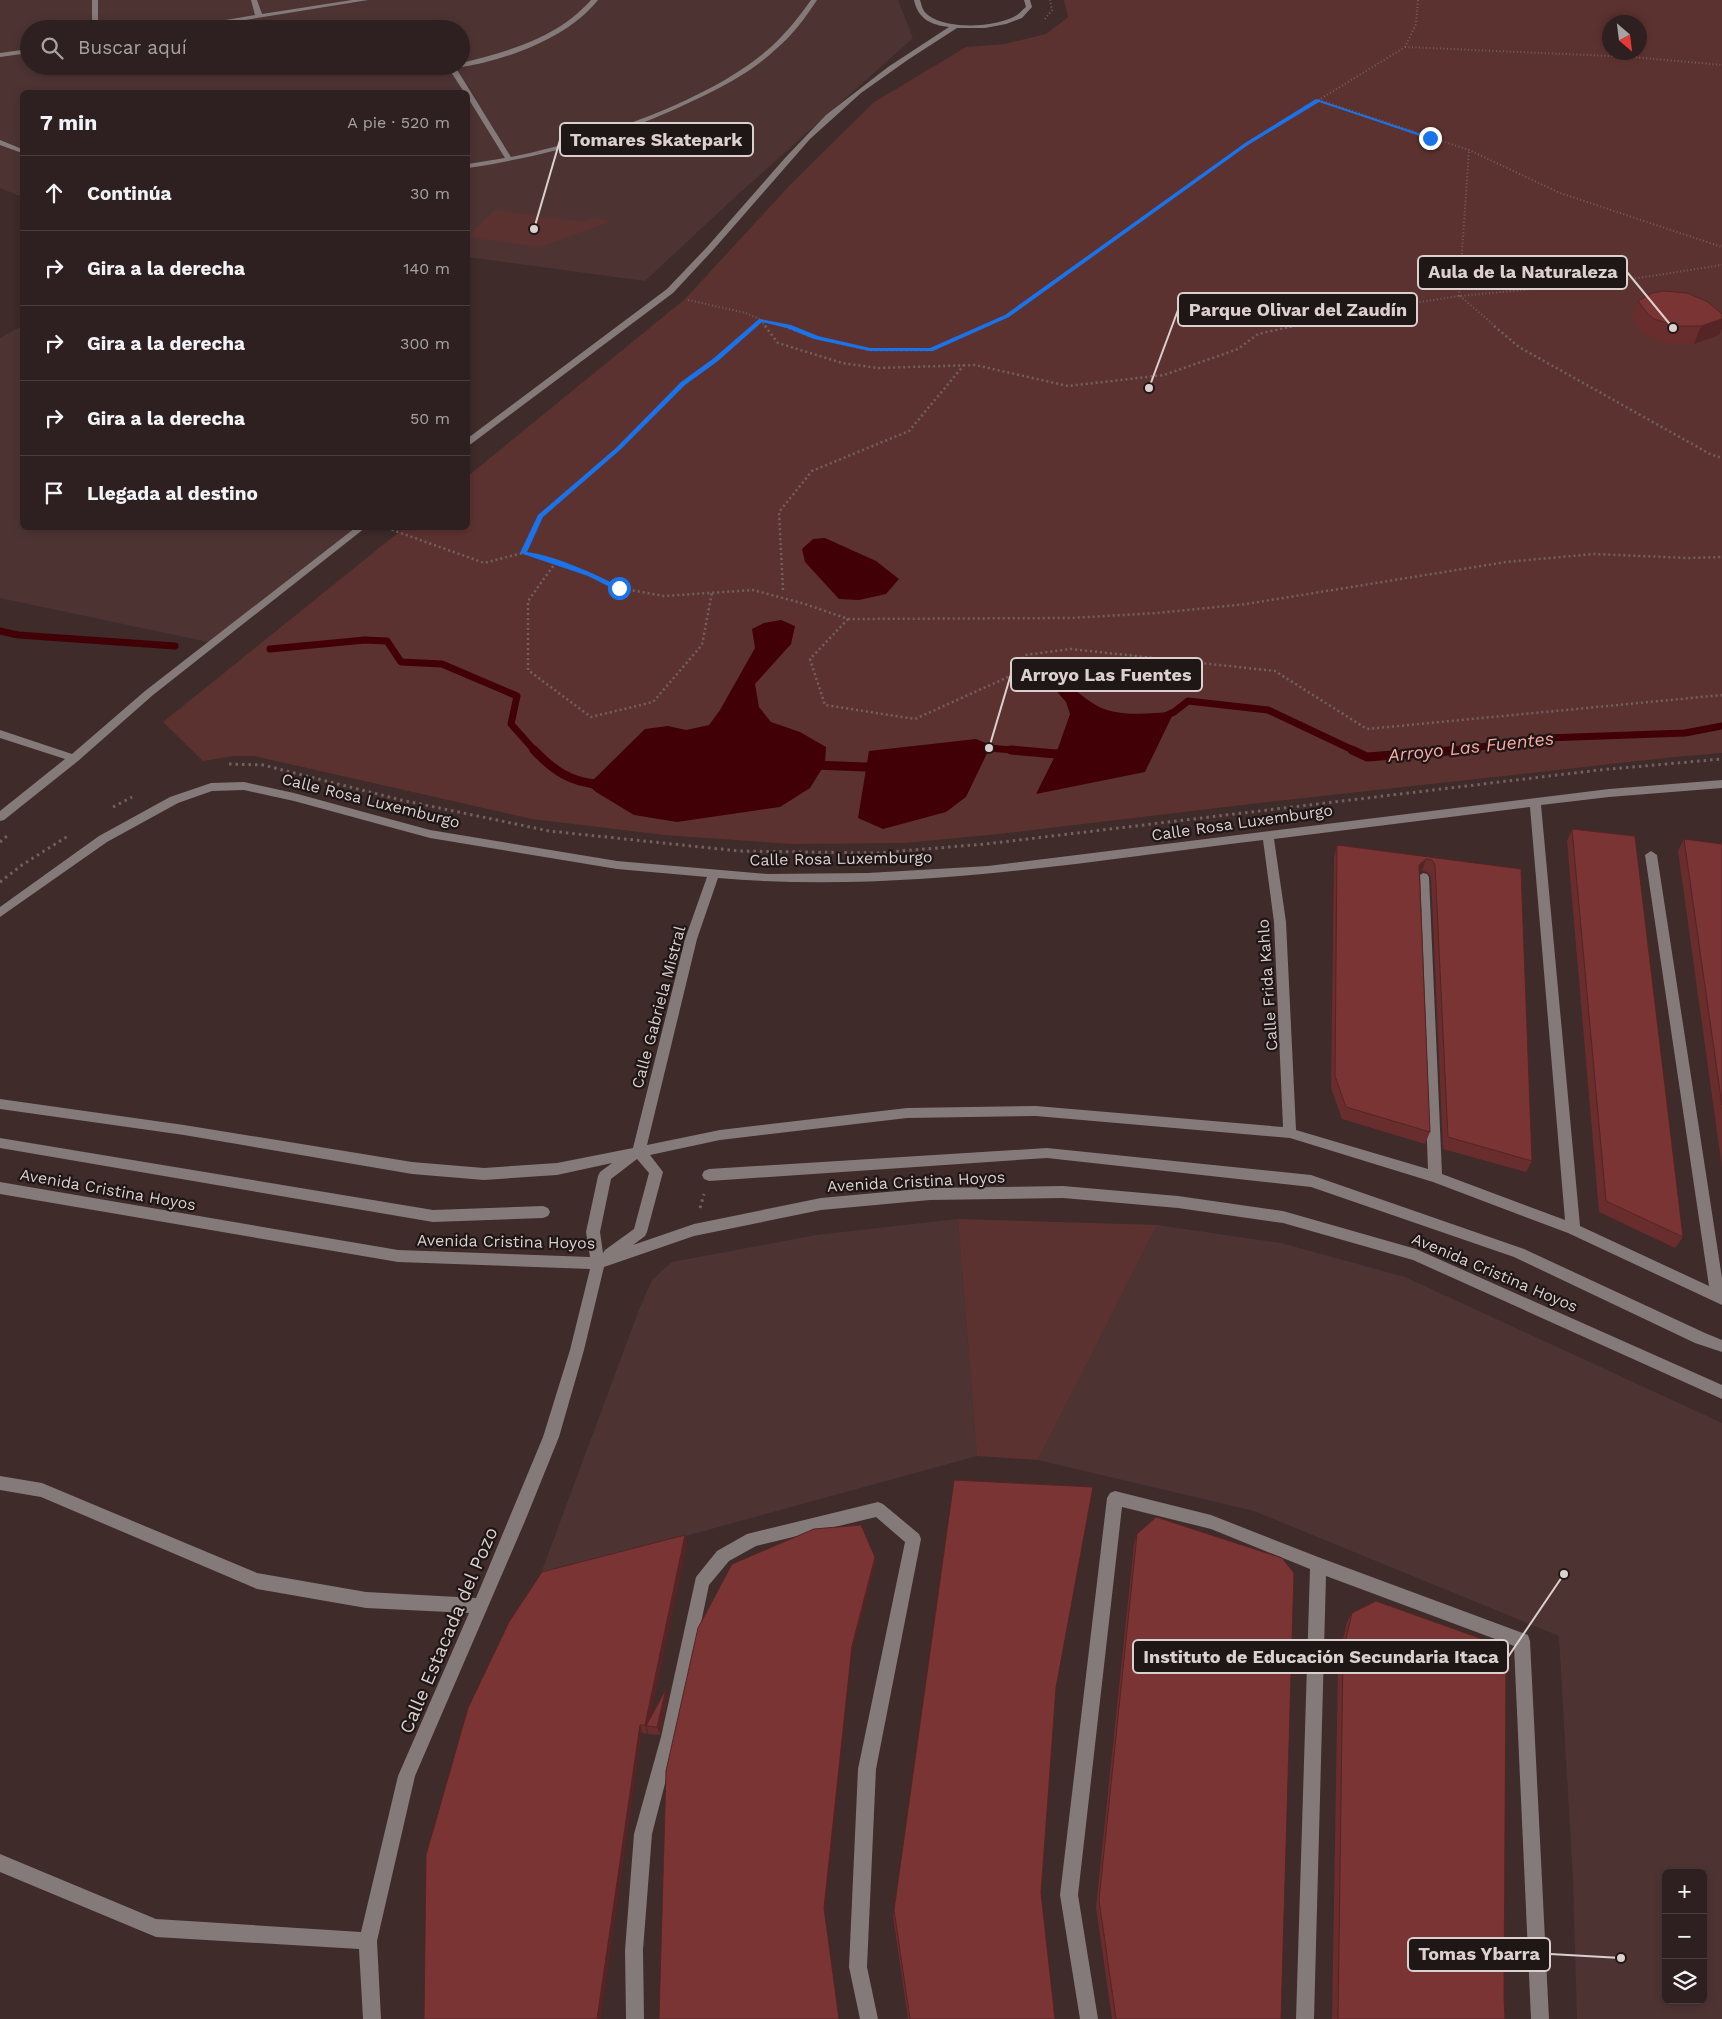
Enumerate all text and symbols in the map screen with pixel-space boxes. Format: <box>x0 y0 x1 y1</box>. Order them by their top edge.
north arrow <box>1602 15 1647 60</box>
search box <box>20 20 470 75</box>
icon: search <box>38 34 66 62</box>
text: Buscar aquí <box>78 36 187 59</box>
text: 7 min <box>40 110 97 135</box>
text: A pie · 520 m <box>347 113 450 132</box>
callout: Tomares Skatepark <box>560 123 753 156</box>
route end <box>1419 127 1442 150</box>
text: Tomares Skatepark <box>570 129 743 150</box>
icon: ahead <box>40 179 68 207</box>
text: Continúa <box>87 182 171 205</box>
text: 30 m <box>410 184 450 203</box>
icon: right <box>40 254 68 282</box>
callout: Aula de la Naturaleza <box>1418 256 1627 289</box>
text: Gira a la derecha <box>87 257 245 280</box>
text: 140 m <box>403 259 450 278</box>
text: Aula de la Naturaleza <box>1428 261 1618 282</box>
callout: Parque Olivar del Zaudín <box>1178 293 1417 326</box>
text: Parque Olivar del Zaudín <box>1189 299 1407 320</box>
icon: right <box>40 329 68 357</box>
text: Gira a la derecha <box>87 332 245 355</box>
text: 300 m <box>400 334 450 353</box>
icon: right <box>40 404 68 432</box>
text: Gira a la derecha <box>87 407 245 430</box>
text: 50 m <box>410 409 450 428</box>
icon: arrive <box>40 479 68 507</box>
text: Llegada al destino <box>87 482 258 505</box>
route start <box>608 577 631 600</box>
callout: Arroyo Las Fuentes <box>1011 658 1202 691</box>
text: Arroyo Las Fuentes <box>1020 664 1192 685</box>
water label: Arroyo Las Fuentes <box>1386 727 1555 766</box>
street label: Calle Rosa Luxemburgo <box>280 769 462 832</box>
street label: Calle Rosa Luxemburgo <box>1150 800 1334 845</box>
street label: Calle Rosa Luxemburgo <box>749 847 933 870</box>
street label: Calle Frida Kahlo <box>1253 918 1282 1052</box>
street label: Calle Gabriela Mistral <box>628 924 689 1091</box>
street label: Avenida Cristina Hoyos <box>18 1165 197 1214</box>
street label: Avenida Cristina Hoyos <box>826 1167 1006 1196</box>
street label: Avenida Cristina Hoyos <box>1409 1229 1581 1316</box>
street label: Avenida Cristina Hoyos <box>417 1230 595 1253</box>
street label: Calle Estacada del Pozo <box>394 1523 502 1737</box>
callout: Instituto de Educación Secundaria Itaca <box>1133 1640 1508 1673</box>
text: Instituto de Educación Secundaria Itaca <box>1143 1646 1499 1667</box>
map controls <box>1662 1869 1707 2004</box>
button: + <box>1662 1869 1707 1914</box>
button: − <box>1662 1914 1707 1959</box>
callout: Tomas Ybarra <box>1408 1938 1550 1971</box>
text: Tomas Ybarra <box>1418 1943 1540 1964</box>
button: layers <box>1662 1959 1707 2004</box>

